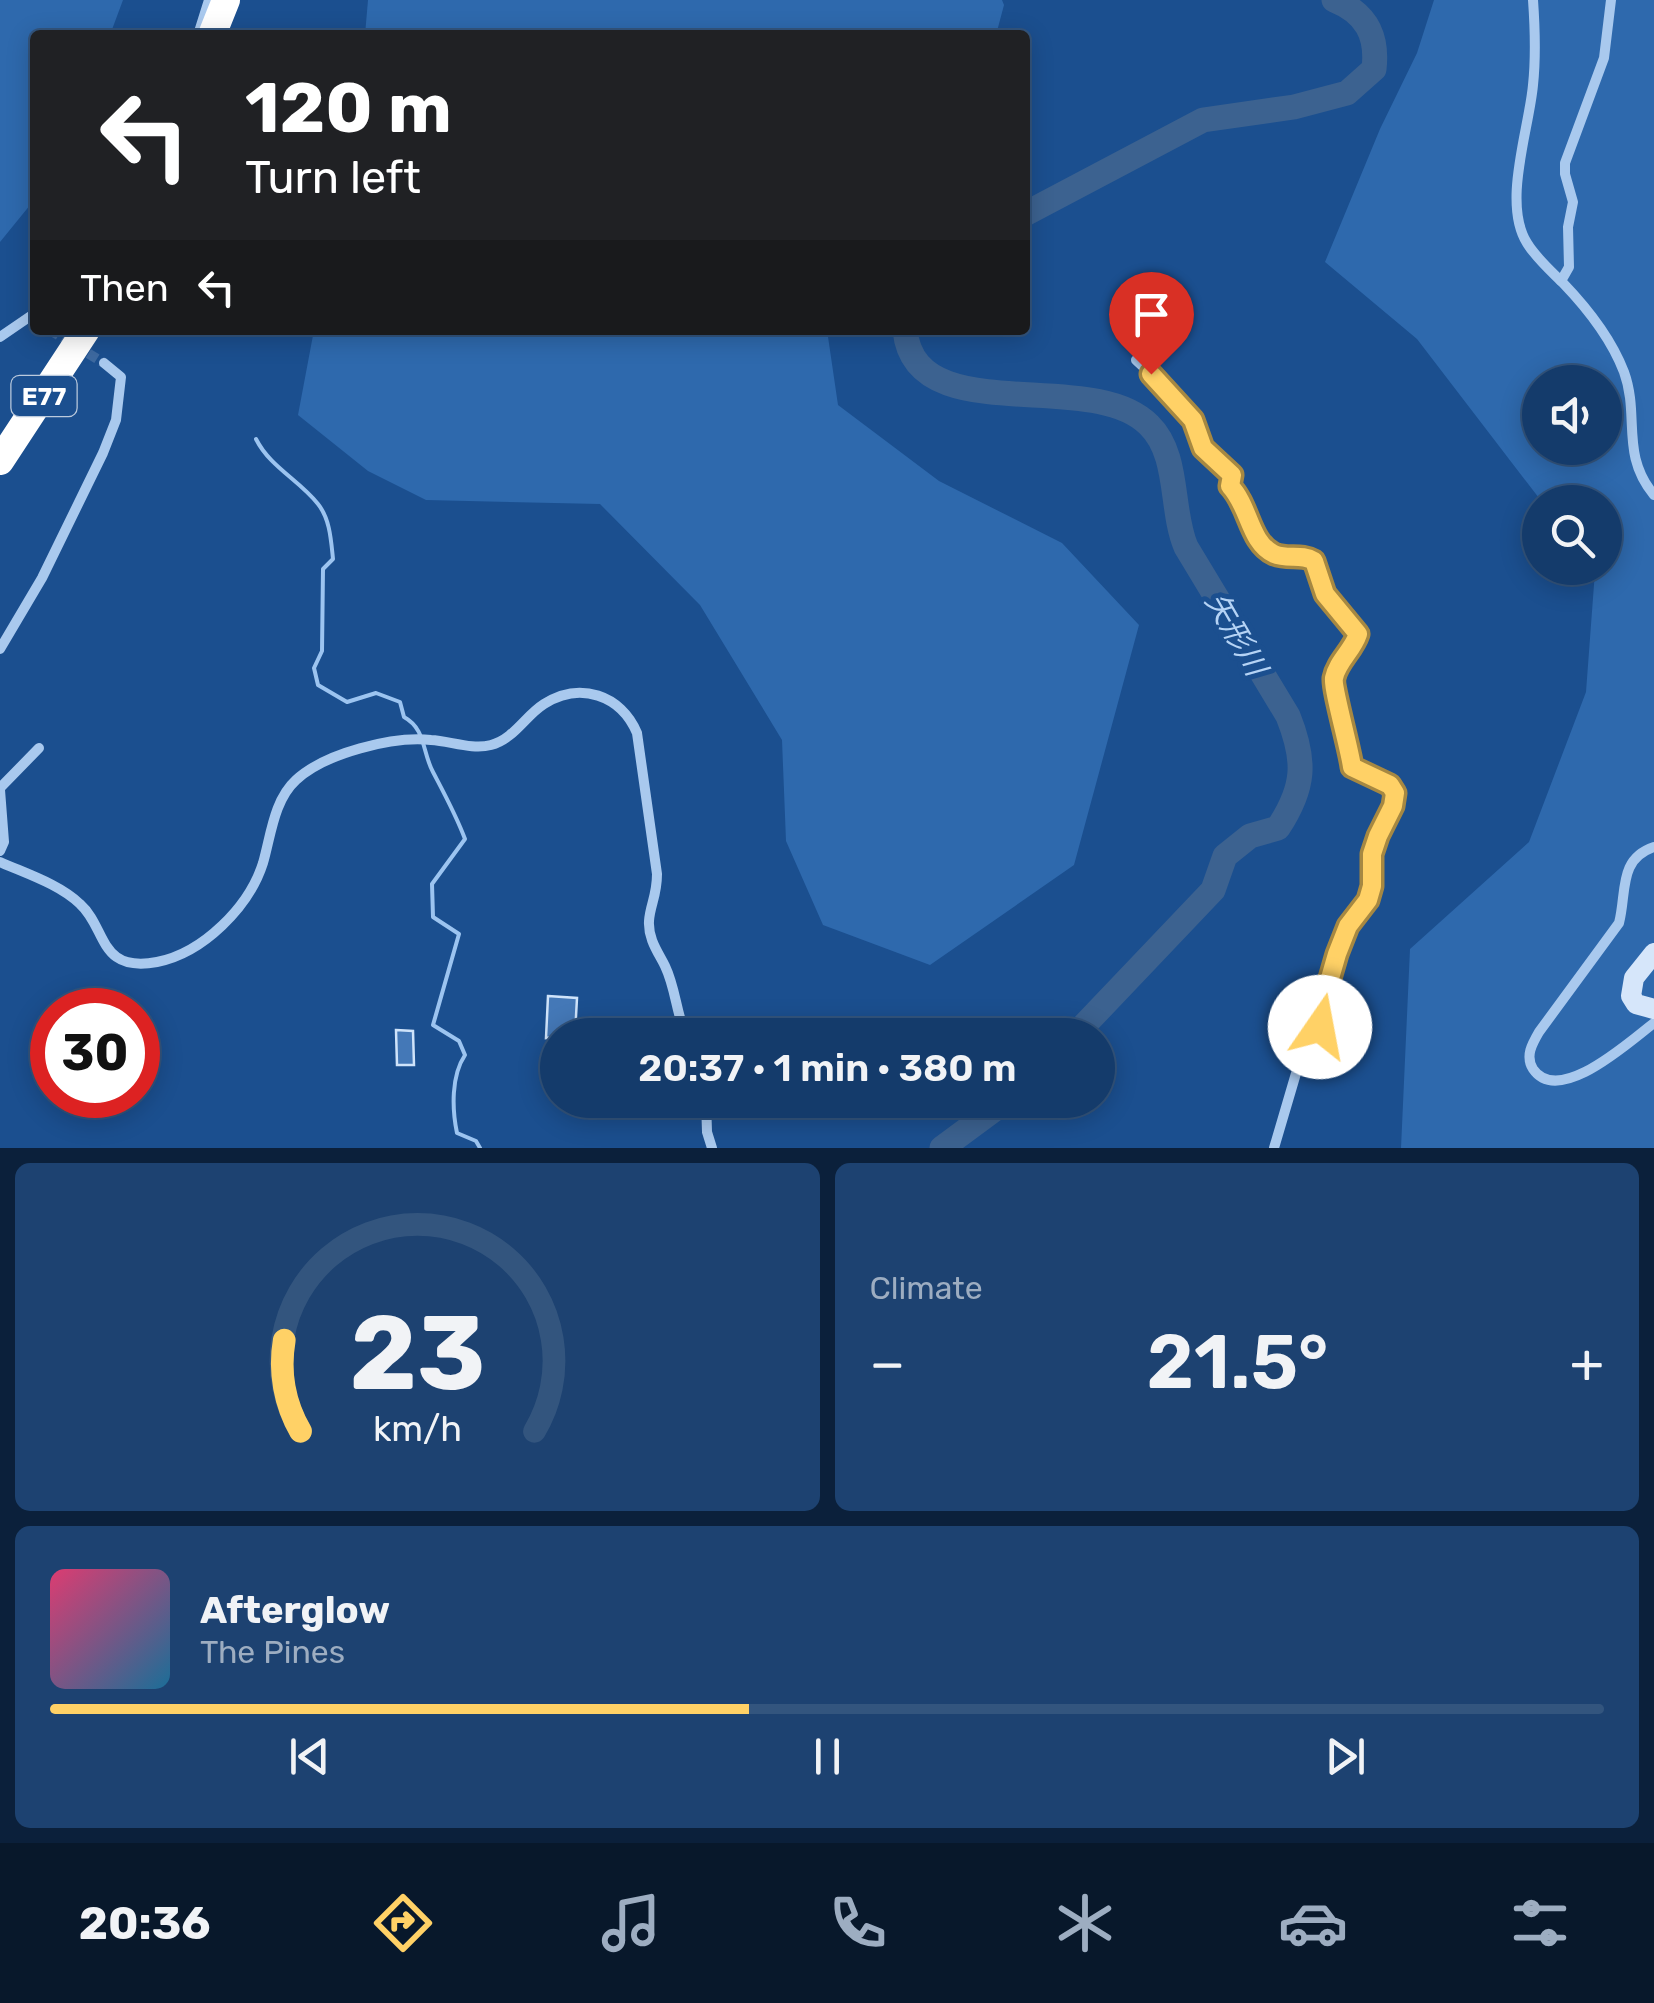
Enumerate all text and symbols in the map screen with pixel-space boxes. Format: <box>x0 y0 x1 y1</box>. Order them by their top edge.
text: 120 m <box>245 67 452 150</box>
icon: left <box>80 70 210 200</box>
text: Turn left <box>245 151 421 204</box>
icon: left <box>189 260 244 315</box>
text: Then <box>80 265 169 311</box>
pin <box>1109 272 1194 375</box>
icon: arrive <box>1124 287 1179 342</box>
map controls <box>1522 365 1622 585</box>
button: sound <box>1522 365 1622 465</box>
road number: E77 <box>12 376 76 416</box>
button: search <box>1522 485 1622 585</box>
water label: 矢形川 <box>1198 586 1276 685</box>
position arrow <box>1268 975 1372 1079</box>
speed limit sign: 30 <box>30 988 160 1118</box>
text: 20:37 · 1 min · 380 m <box>638 1045 1017 1091</box>
text: Climate <box>870 1269 983 1307</box>
text: 23 <box>349 1292 485 1415</box>
text: 21.5° <box>1147 1318 1328 1407</box>
text: − <box>870 1331 905 1396</box>
text: + <box>1570 1331 1604 1396</box>
text: km/h <box>373 1408 462 1450</box>
text: Afterglow <box>200 1587 390 1633</box>
text: The Pines <box>200 1633 345 1671</box>
icon: previous <box>282 1729 337 1784</box>
icon: pause <box>800 1729 855 1784</box>
icon: next <box>1318 1729 1373 1784</box>
icon: directions <box>368 1888 438 1958</box>
icon: music <box>596 1888 666 1958</box>
icon: phone <box>823 1888 893 1958</box>
icon: climate <box>1050 1888 1120 1958</box>
icon: car <box>1278 1888 1348 1958</box>
icon: filters <box>1505 1888 1575 1958</box>
text: 20:36 <box>79 1897 211 1950</box>

